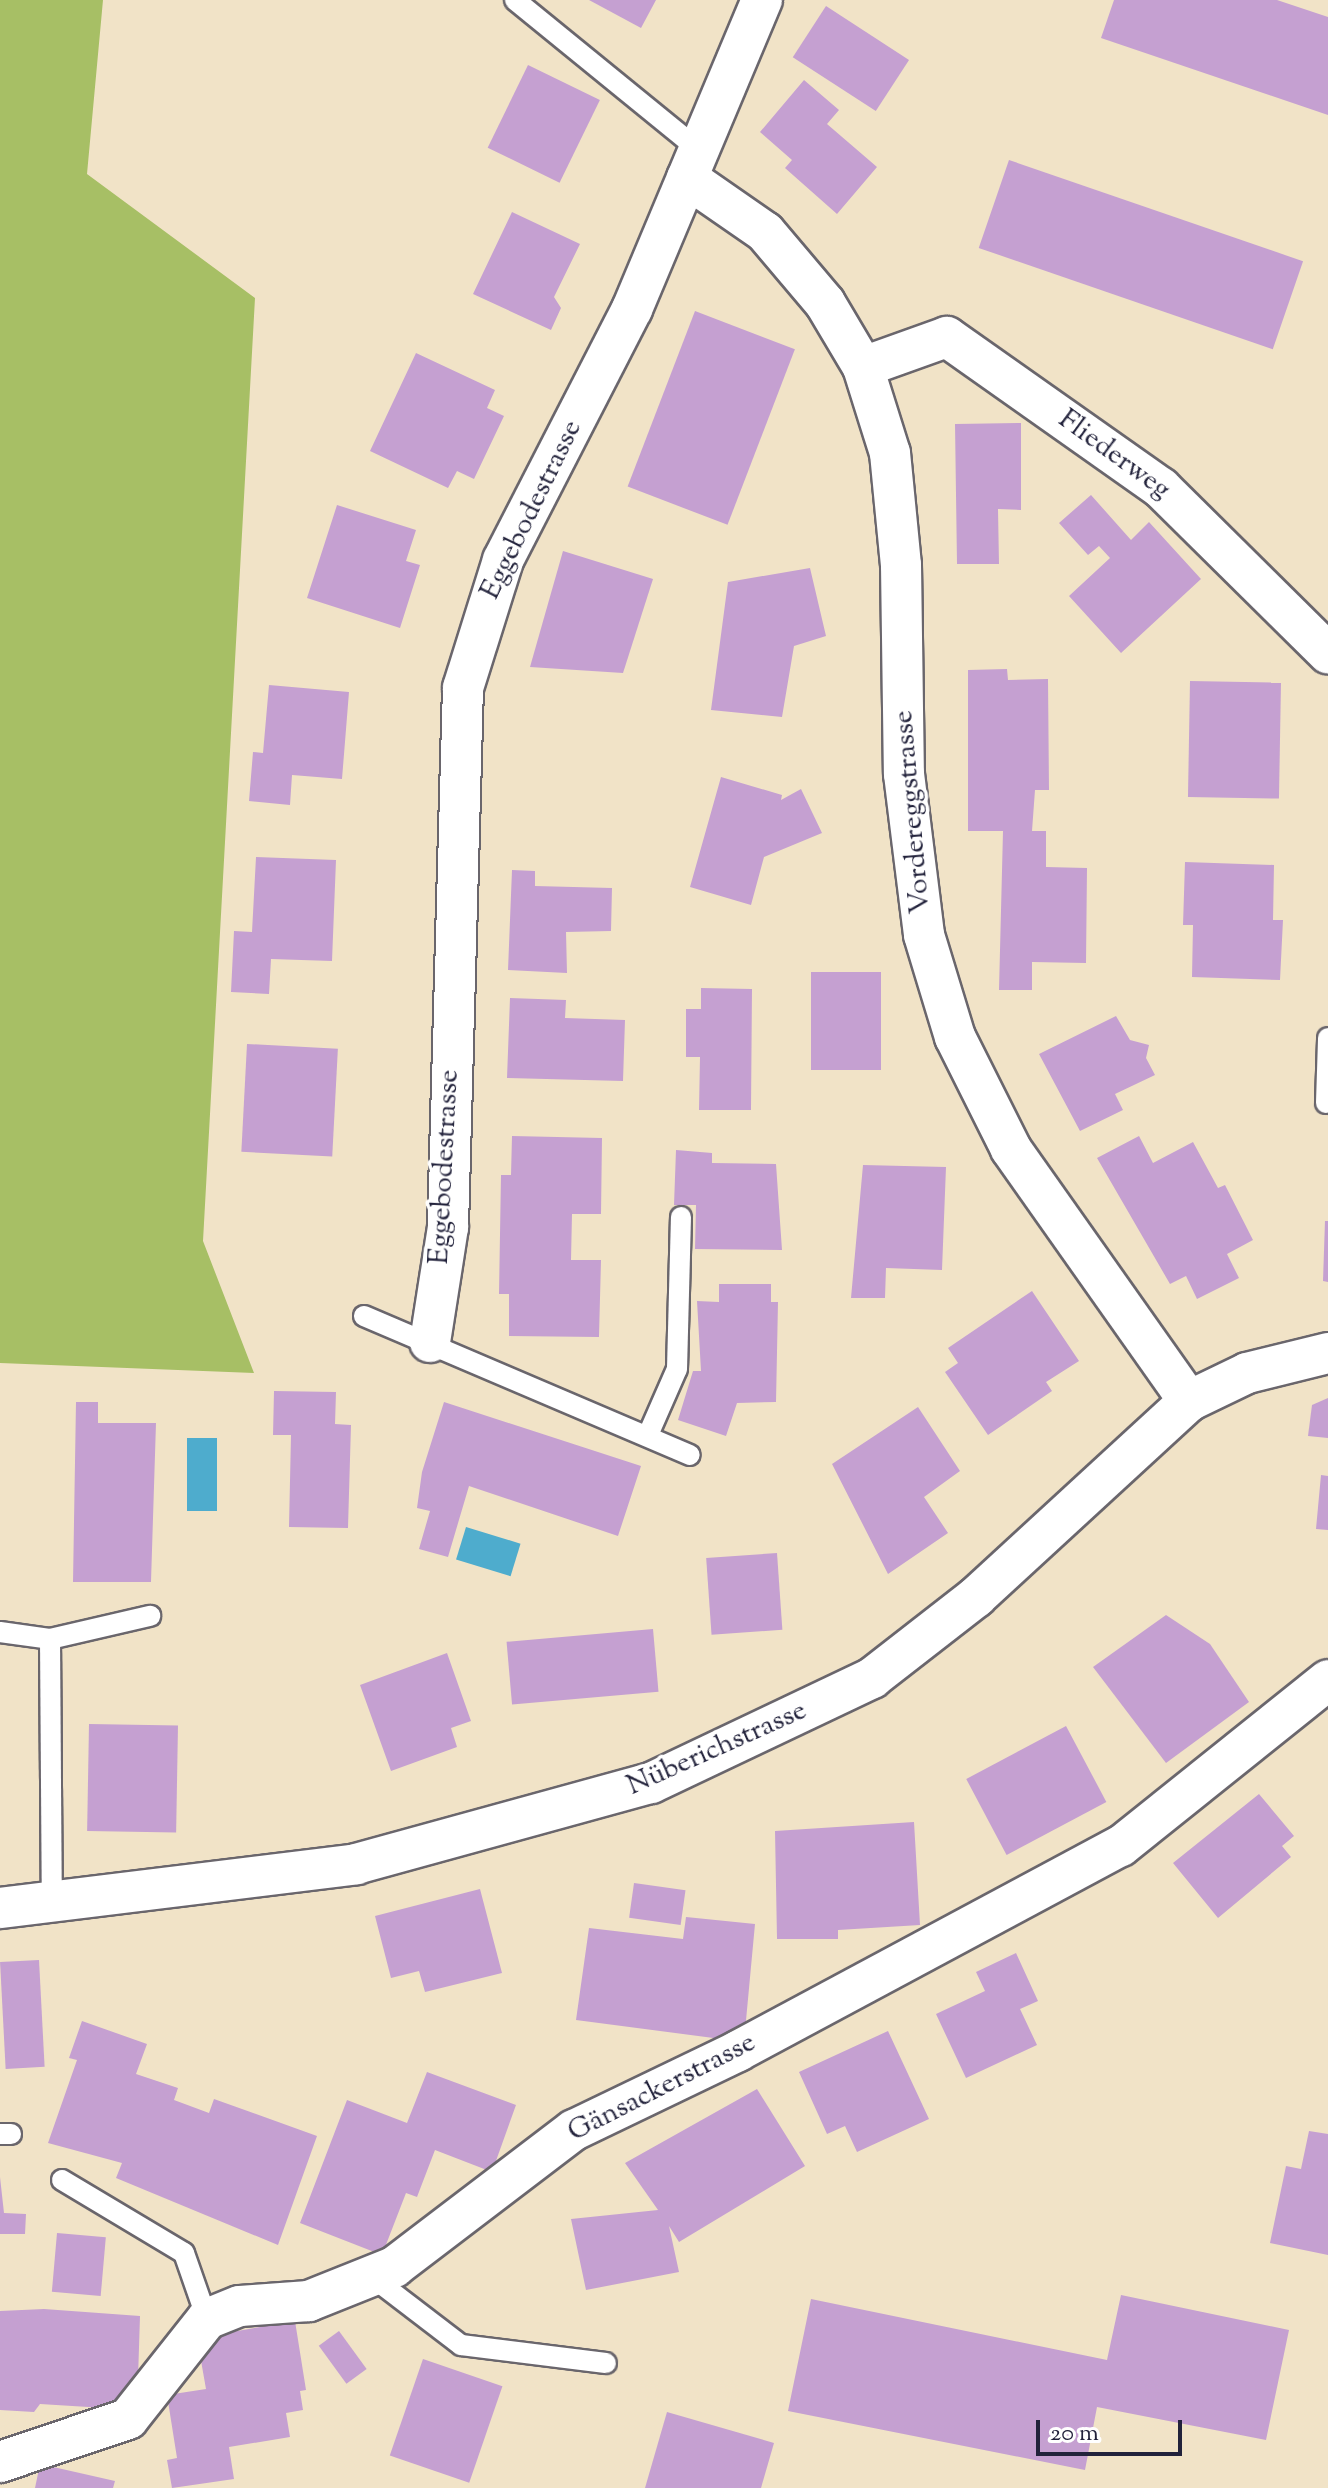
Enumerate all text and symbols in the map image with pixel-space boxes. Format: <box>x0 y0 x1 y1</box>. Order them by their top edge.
street label: Fliederweg <box>1051 403 1177 507</box>
street label: Eggebodestrasse <box>474 415 590 605</box>
street label: Vordereggstrasse <box>887 709 939 915</box>
street label: Eggebodestrasse <box>423 1069 467 1265</box>
street label: Nüberichstrasse <box>622 1694 812 1804</box>
street label: Gänsackerstrasse <box>563 2026 761 2150</box>
scale bar <box>1040 2404 1186 2454</box>
text: 20 m <box>1050 2417 1099 2451</box>

